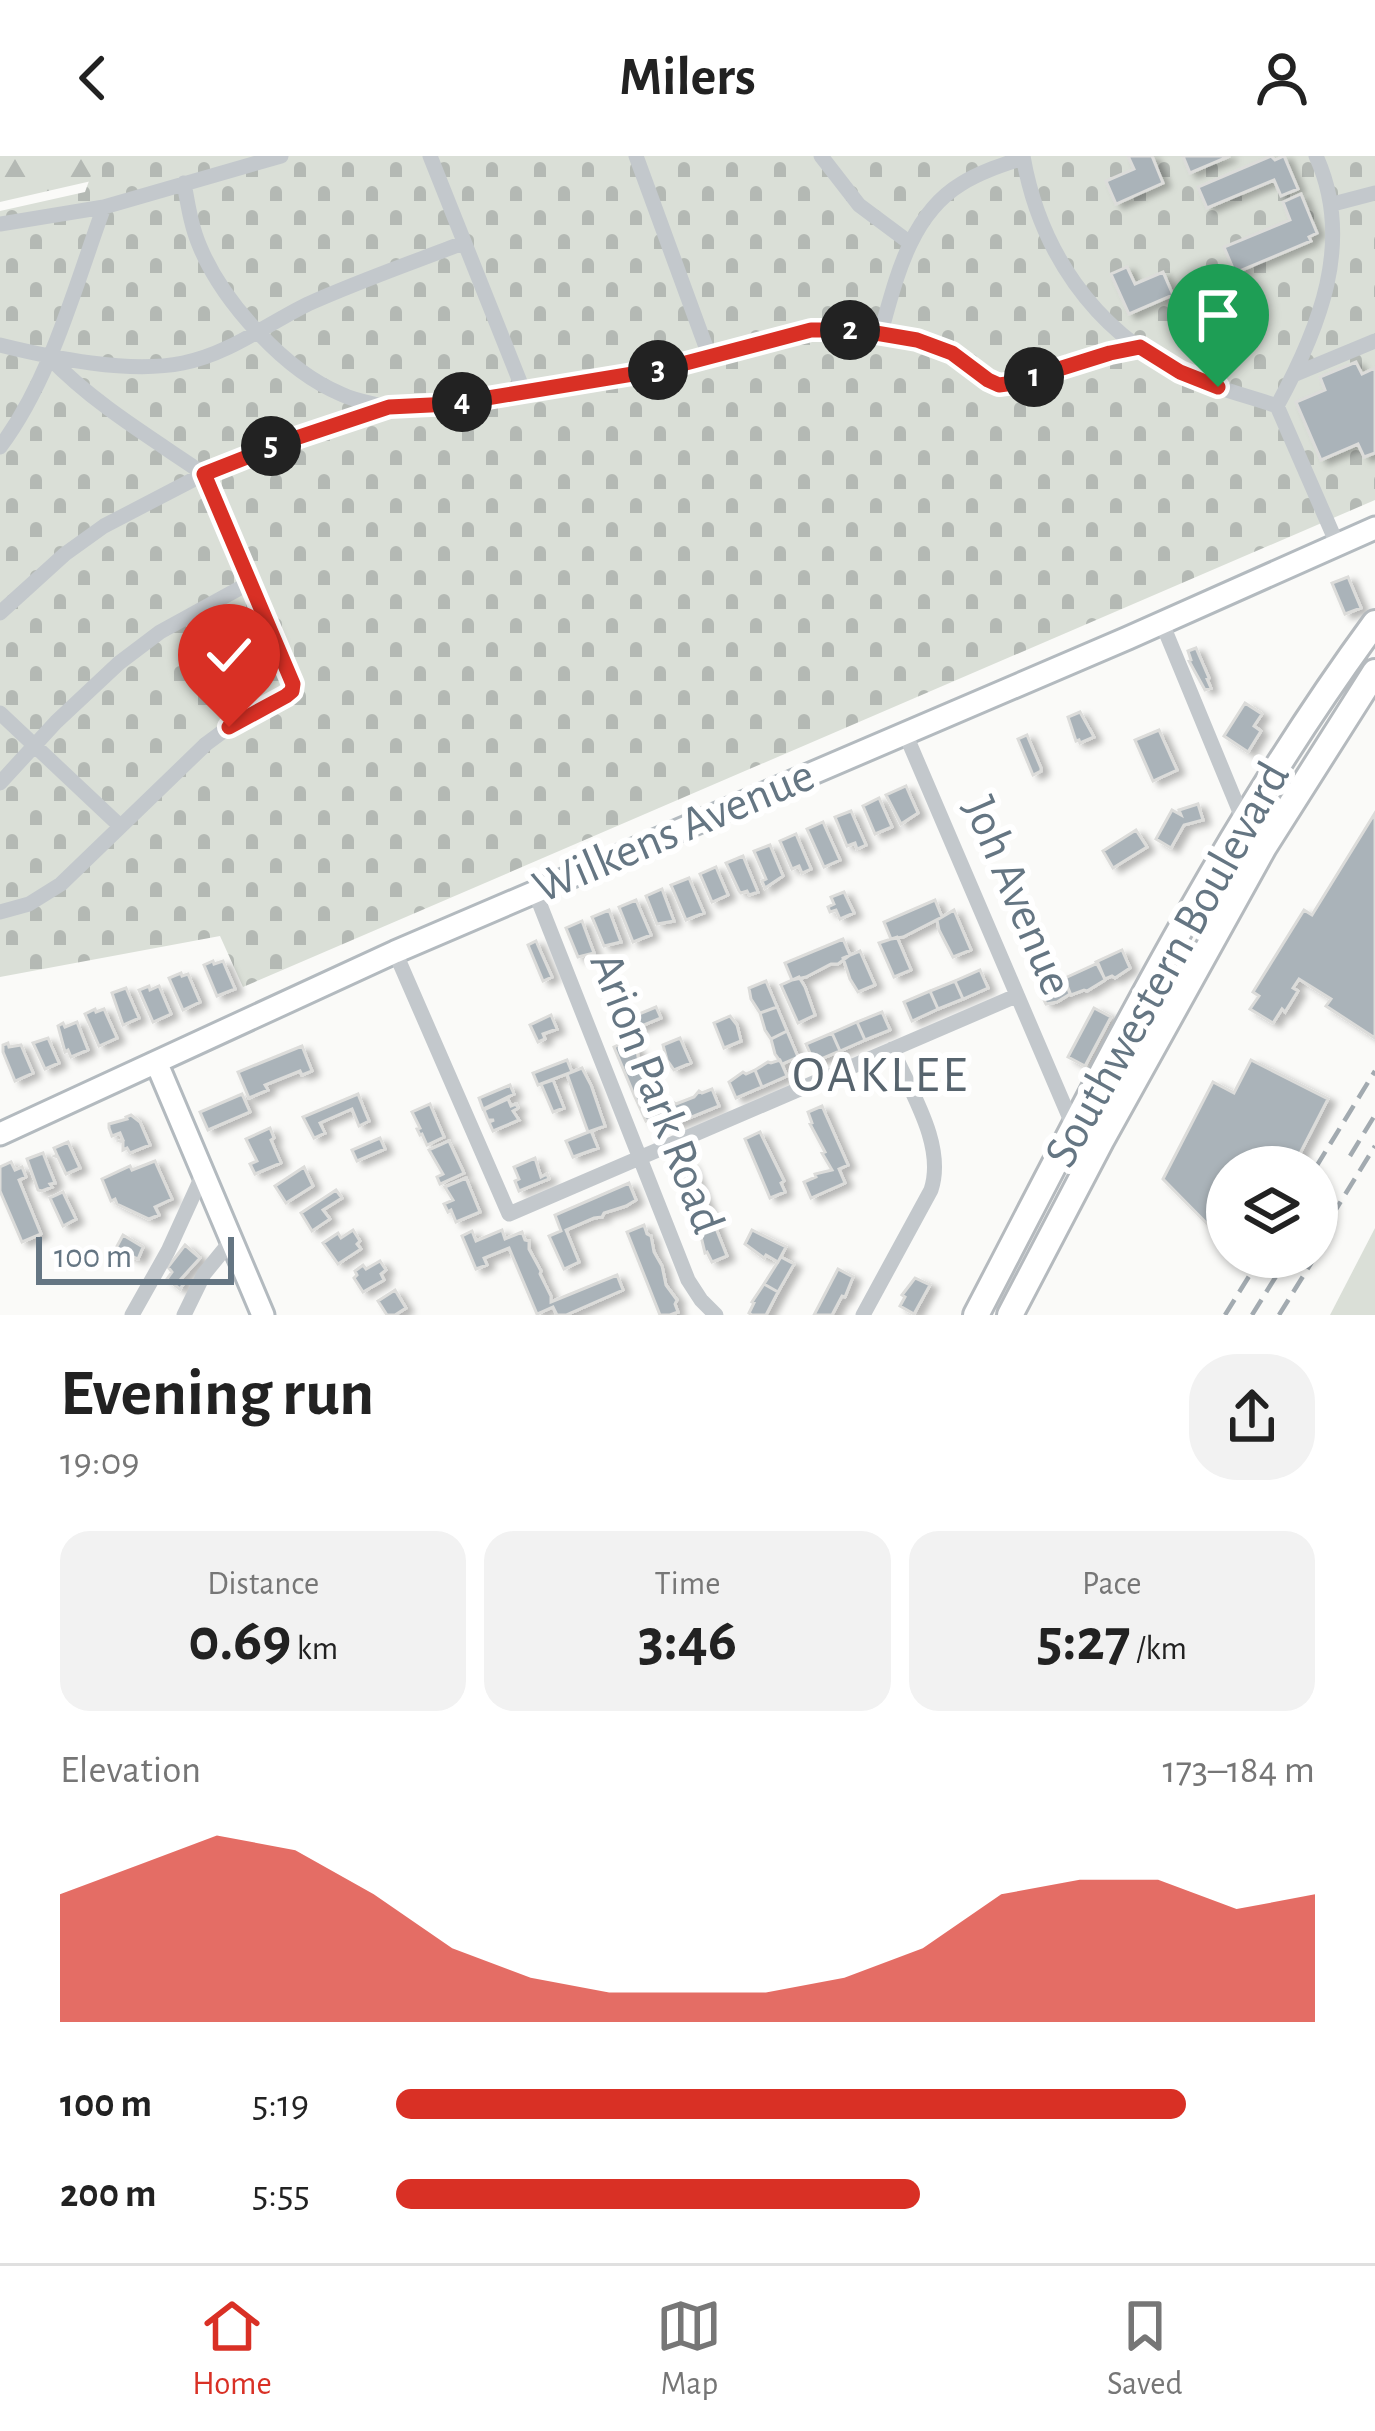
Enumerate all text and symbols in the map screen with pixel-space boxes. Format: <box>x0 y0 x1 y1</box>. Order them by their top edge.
icon: back <box>60 45 126 111</box>
icon: person <box>1249 45 1315 111</box>
text: Milers <box>619 51 756 105</box>
pin <box>1167 264 1269 387</box>
icon: arrive <box>1185 282 1251 348</box>
pin: 2 <box>820 300 880 360</box>
text: 2 <box>842 313 858 346</box>
pin: 3 <box>628 340 688 400</box>
pin: 1 <box>1004 347 1064 407</box>
text: 3 <box>651 353 665 386</box>
text: 1 <box>1028 360 1040 393</box>
pin: 4 <box>432 372 492 432</box>
text: 4 <box>454 385 470 418</box>
pin: 5 <box>241 416 301 476</box>
text: 5 <box>264 429 278 462</box>
pin <box>178 604 280 727</box>
icon: check <box>196 622 262 688</box>
street label: Wilkens Avenue <box>527 751 821 913</box>
street label: Southwestern Boulevard <box>1037 755 1299 1175</box>
street label: Joh Avenue <box>954 790 1080 1002</box>
street label: Arion Park Road <box>580 946 732 1240</box>
district label: OAKLEE <box>792 1050 970 1101</box>
map controls <box>1206 1146 1338 1278</box>
button: layers <box>1206 1146 1338 1278</box>
scale bar <box>36 1231 234 1284</box>
text: 100 m <box>54 1241 132 1274</box>
button: share <box>1189 1354 1315 1480</box>
text: Evening run <box>60 1361 374 1427</box>
text: 19:09 <box>60 1443 140 1482</box>
text: Distance <box>207 1568 319 1601</box>
text: Time <box>655 1568 720 1601</box>
text: Pace <box>1082 1568 1142 1601</box>
text: 0.69 <box>188 1611 291 1671</box>
text: 3:46 <box>638 1611 737 1671</box>
text: 5:27 <box>1037 1611 1131 1671</box>
text: km <box>291 1633 338 1666</box>
text: /km <box>1131 1633 1187 1666</box>
text: Elevation <box>60 1751 201 1790</box>
text: 173–184 m <box>1162 1751 1315 1790</box>
text: 100 m <box>60 2085 152 2124</box>
text: 5:19 <box>252 2085 309 2124</box>
text: 200 m <box>60 2175 156 2214</box>
text: 5:55 <box>252 2175 310 2214</box>
tab: Home <box>192 2293 272 2405</box>
tab: Map <box>656 2293 722 2405</box>
tab: Saved <box>1107 2293 1183 2405</box>

